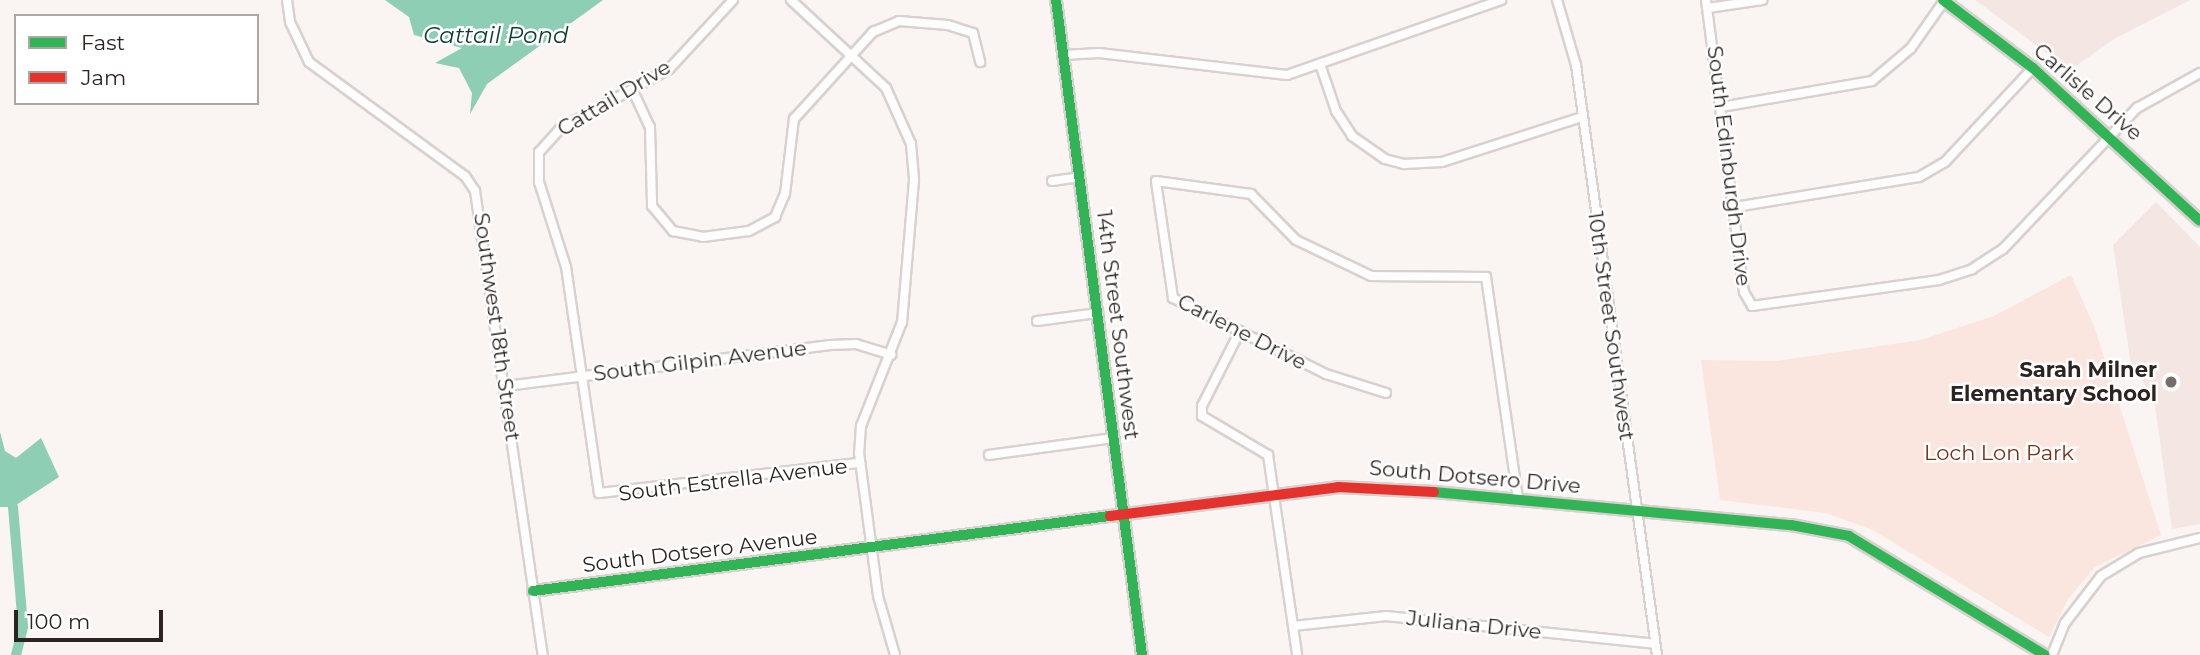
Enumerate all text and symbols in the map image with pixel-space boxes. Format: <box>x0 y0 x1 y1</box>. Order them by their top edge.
legend <box>14 14 259 105</box>
water label: Cattail Pond <box>423 21 569 49</box>
text: Fast <box>81 30 125 55</box>
street label: Carlisle Drive <box>2029 38 2147 146</box>
street label: South Edinburgh Drive <box>1702 44 1756 288</box>
street label: Cattail Drive <box>553 54 675 142</box>
text: Jam <box>81 65 126 90</box>
street label: 14th Street Southwest <box>1091 209 1145 441</box>
street label: 10th Street Southwest <box>1582 210 1640 442</box>
street label: Southwest 18th Street <box>468 211 526 443</box>
street label: Carlene Drive <box>1173 289 1311 375</box>
street label: South Gilpin Avenue <box>592 335 808 387</box>
place label: Sarah Milner Elementary School <box>1950 357 2157 407</box>
marker: Sarah Milner Elementary School <box>2163 374 2179 390</box>
park label: Loch Lon Park <box>1924 440 2074 466</box>
street label: South Estrella Avenue <box>617 453 849 507</box>
street label: South Dotsero Drive <box>1368 455 1582 499</box>
street label: South Dotsero Avenue <box>581 524 819 578</box>
scale bar <box>18 596 166 640</box>
street label: Juliana Drive <box>1405 605 1543 645</box>
text: 100 m <box>27 609 90 634</box>

